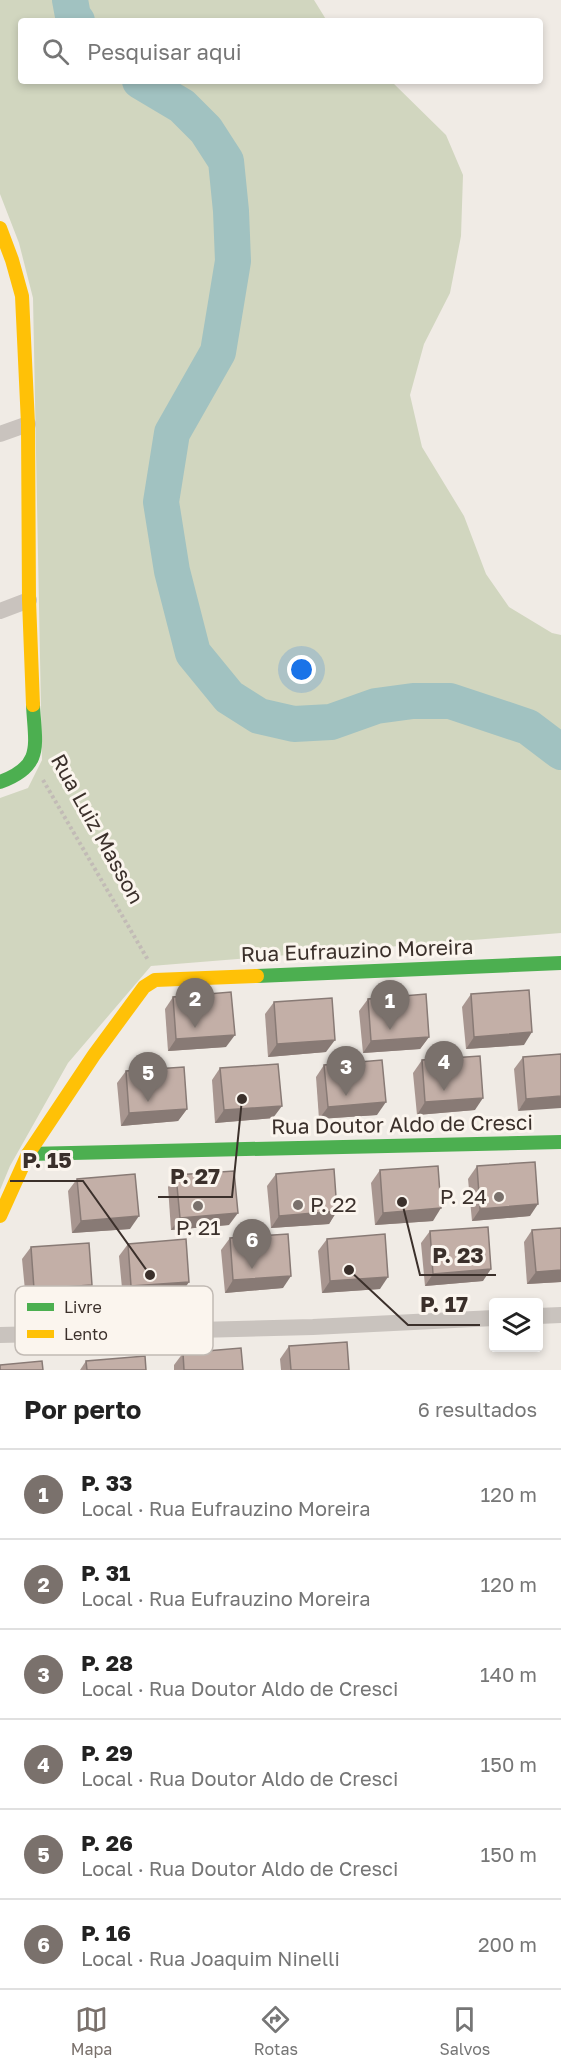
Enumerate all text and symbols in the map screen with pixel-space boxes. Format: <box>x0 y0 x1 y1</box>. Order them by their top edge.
search box <box>18 18 543 84</box>
icon: search <box>39 35 72 68</box>
text: Pesquisar aqui <box>87 38 242 65</box>
your location <box>287 655 316 684</box>
street label: Rua Luiz Masson <box>46 749 150 908</box>
street label: Rua Eufrauzino Moreira <box>240 933 474 967</box>
pin: 2 <box>176 978 214 1028</box>
pin: 1 <box>370 980 410 1030</box>
pin: 4 <box>424 1042 464 1091</box>
pin: 3 <box>326 1046 366 1096</box>
pin: 5 <box>128 1052 168 1102</box>
street label: Rua Doutor Aldo de Cresci <box>271 1109 533 1139</box>
callout: P. 15 <box>10 1141 83 1181</box>
text: P. 15 <box>22 1146 72 1173</box>
callout: P. 27 <box>158 1157 232 1197</box>
text: P. 27 <box>170 1162 220 1189</box>
place label: P. 24 <box>440 1183 487 1209</box>
marker: P. 24 <box>492 1190 506 1204</box>
place label: P. 22 <box>310 1191 357 1217</box>
marker: P. 22 <box>291 1198 305 1212</box>
marker: P. 21 <box>191 1199 205 1213</box>
place label: P. 21 <box>176 1214 220 1240</box>
pin: 6 <box>232 1220 272 1269</box>
callout: P. 23 <box>420 1235 496 1275</box>
text: P. 23 <box>432 1241 484 1268</box>
callout: P. 17 <box>408 1285 480 1325</box>
legend <box>15 1286 213 1355</box>
text: P. 17 <box>420 1290 468 1317</box>
text: Livre <box>64 1297 102 1317</box>
map controls <box>489 1298 543 1352</box>
button: layers <box>489 1298 543 1352</box>
text: Lento <box>64 1324 108 1344</box>
text: Por perto <box>24 1394 141 1425</box>
text: 6 resultados <box>418 1397 537 1421</box>
text: P. 33 <box>81 1469 133 1496</box>
text: 1 <box>38 1482 49 1506</box>
text: 120 m <box>481 1482 537 1506</box>
text: Local · Rua Eufrauzino Moreira <box>81 1496 371 1520</box>
text: P. 31 <box>81 1559 130 1586</box>
text: 2 <box>37 1572 50 1596</box>
text: 120 m <box>481 1572 537 1596</box>
text: Local · Rua Eufrauzino Moreira <box>81 1586 371 1610</box>
text: P. 28 <box>81 1649 133 1676</box>
text: 3 <box>37 1662 50 1686</box>
text: 140 m <box>480 1662 537 1686</box>
text: Local · Rua Doutor Aldo de Cresci <box>81 1676 398 1700</box>
text: P. 29 <box>81 1739 133 1766</box>
text: 4 <box>37 1752 50 1776</box>
text: 150 m <box>481 1752 537 1776</box>
text: Local · Rua Doutor Aldo de Cresci <box>81 1766 398 1790</box>
text: P. 26 <box>81 1829 133 1856</box>
text: 5 <box>37 1842 50 1866</box>
text: 150 m <box>481 1842 537 1866</box>
text: Local · Rua Doutor Aldo de Cresci <box>81 1856 398 1880</box>
text: P. 16 <box>81 1919 131 1946</box>
text: 6 <box>37 1932 50 1956</box>
text: 200 m <box>478 1932 537 1956</box>
text: Local · Rua Joaquim Ninelli <box>81 1946 340 1970</box>
tab: Mapa <box>71 2003 112 2059</box>
tab: Rotas <box>254 2003 298 2059</box>
tab: Salvos <box>439 2003 490 2059</box>

